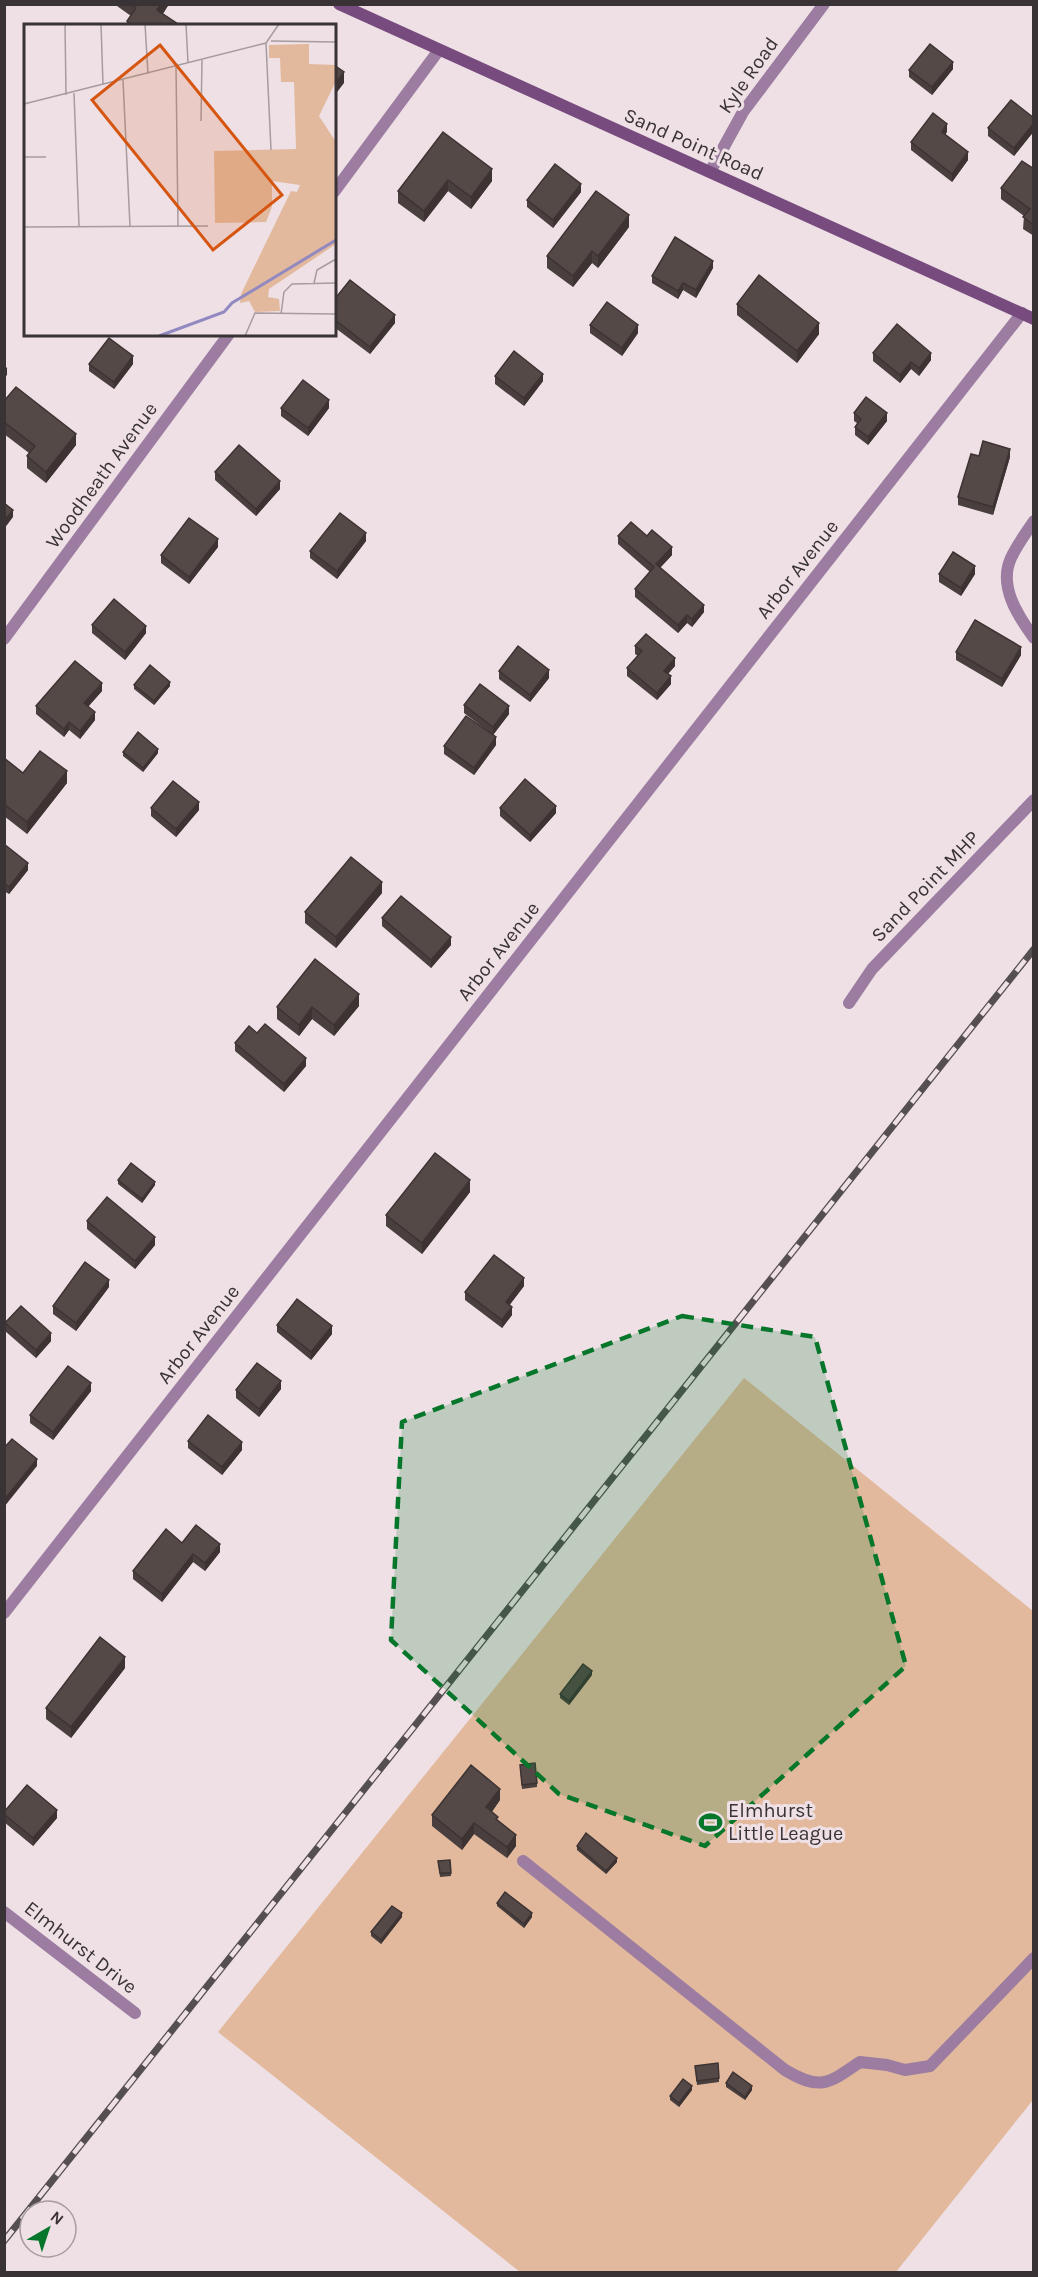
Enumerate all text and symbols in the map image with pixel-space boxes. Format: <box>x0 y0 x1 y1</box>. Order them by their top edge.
inset map <box>24 24 336 336</box>
street label: Kyle Road <box>714 33 783 118</box>
street label: Sand Point Road <box>621 103 767 185</box>
street label: Woodheath Avenue <box>41 398 162 553</box>
street label: Arbor Avenue <box>752 515 843 623</box>
street label: Sand Point MHP <box>867 826 984 947</box>
street label: Arbor Avenue <box>453 897 544 1005</box>
street label: Arbor Avenue <box>153 1280 244 1388</box>
place label: Elmhurst Little League <box>728 1799 843 1845</box>
sports icon: Elmhurst Little League <box>697 1809 723 1835</box>
street label: Elmhurst Drive <box>20 1896 142 1998</box>
north arrow <box>18 2199 78 2259</box>
text: N <box>47 2207 68 2229</box>

